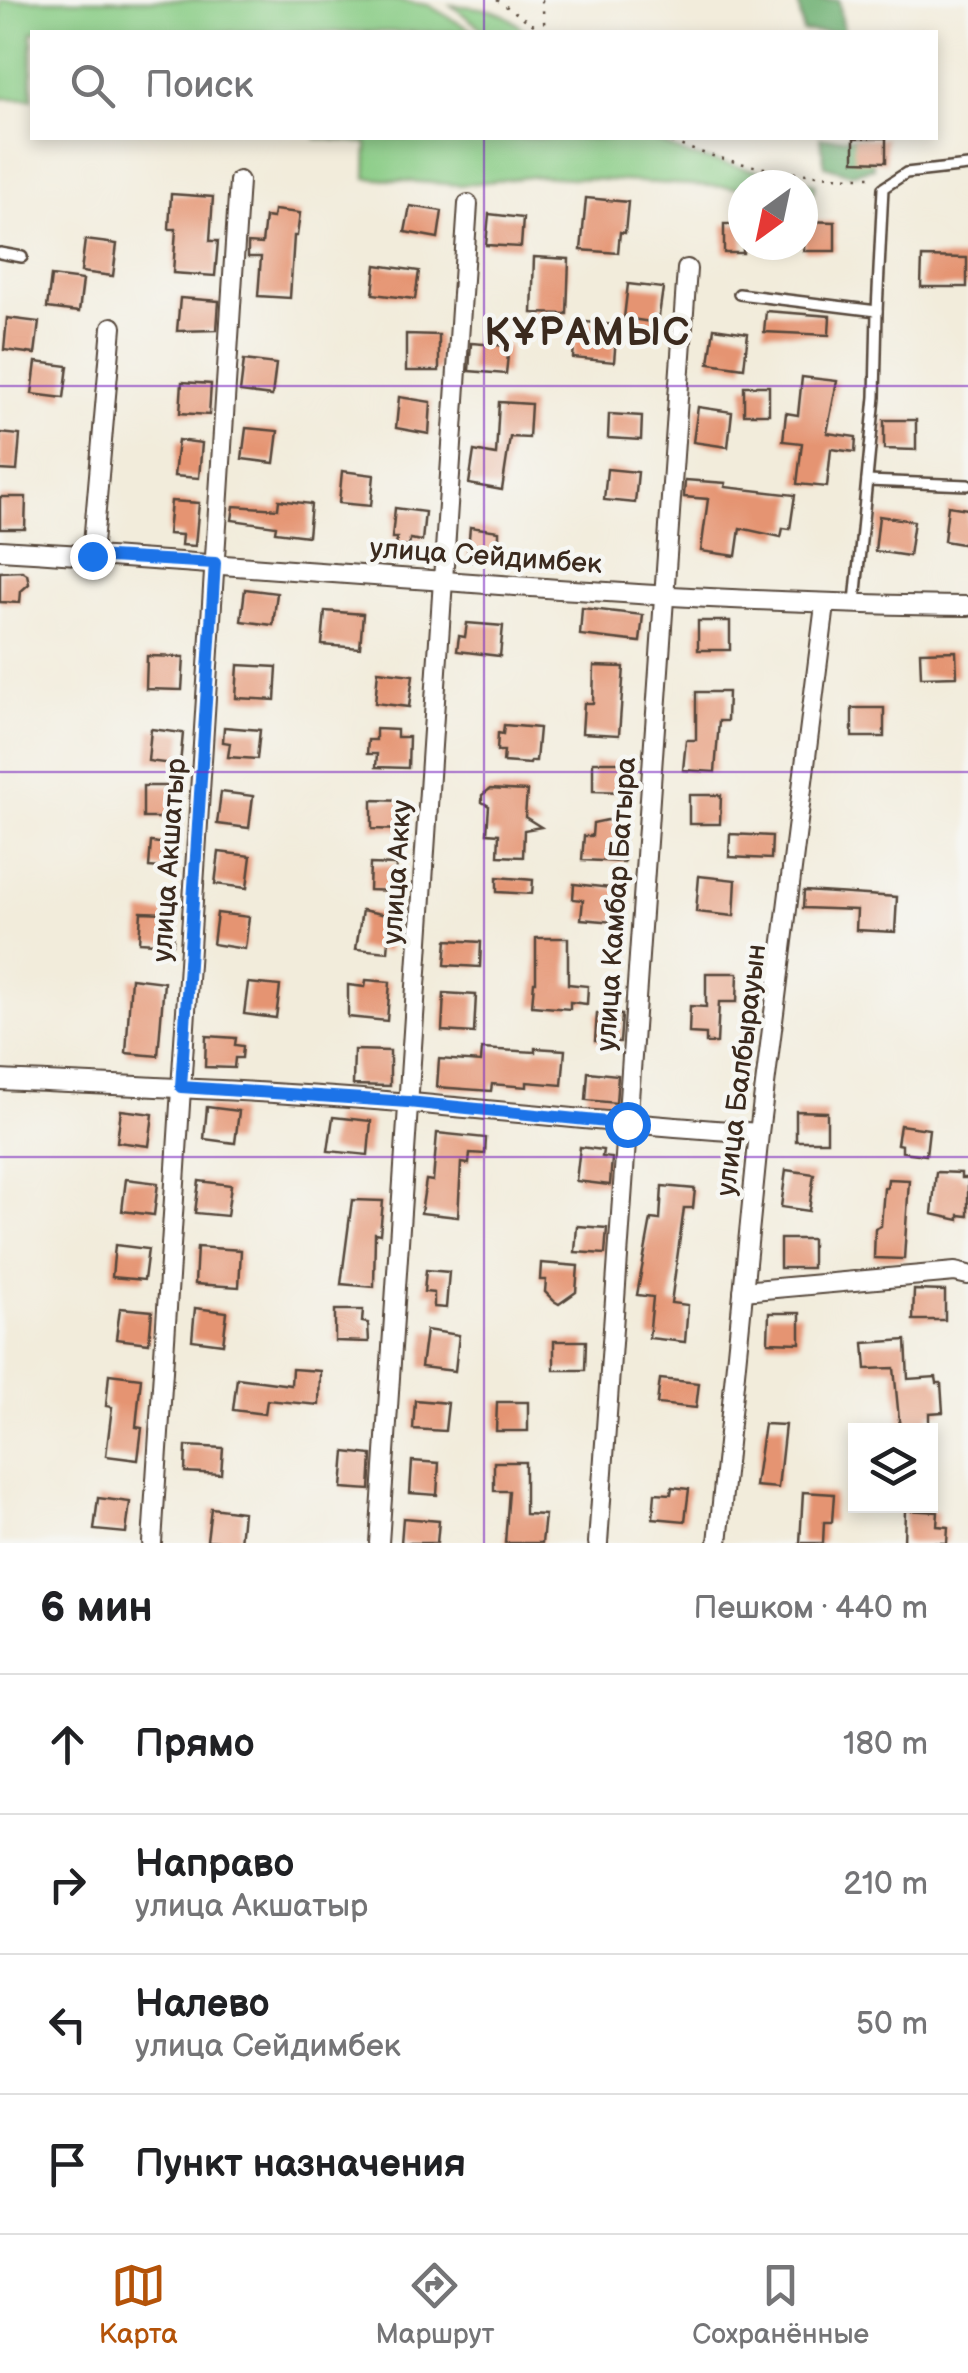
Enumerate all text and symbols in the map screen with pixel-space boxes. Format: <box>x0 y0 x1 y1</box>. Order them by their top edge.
search box <box>30 30 938 140</box>
icon: search <box>65 58 120 113</box>
text: Поиск <box>145 63 253 108</box>
north arrow <box>728 170 818 260</box>
district label: ҚҰРАМЫС <box>485 311 691 356</box>
street label: улица Сейдимбек <box>369 532 603 581</box>
route end <box>70 534 116 580</box>
street label: улица Камбар Батыра <box>590 755 643 1052</box>
street label: улица Акшатыр <box>146 757 193 963</box>
street label: улица Акку <box>376 799 419 945</box>
street label: улица Балбырауын <box>710 942 773 1198</box>
route start <box>605 1102 651 1148</box>
map controls <box>848 1423 938 1513</box>
button: layers <box>848 1423 938 1513</box>
text: 6 мин <box>40 1583 153 1634</box>
text: Пешком · 440 m <box>693 1589 928 1628</box>
icon: ahead <box>40 1717 95 1772</box>
text: Прямо <box>135 1722 254 1767</box>
text: 180 m <box>843 1725 928 1764</box>
text: Направо <box>135 1842 294 1887</box>
icon: right <box>40 1857 95 1912</box>
text: 210 m <box>843 1865 928 1904</box>
text: улица Акшатыр <box>135 1887 368 1926</box>
text: Налево <box>135 1982 270 2027</box>
icon: left <box>40 1997 95 2052</box>
text: 50 m <box>856 2005 928 2044</box>
text: улица Сейдимбек <box>135 2027 401 2066</box>
icon: arrive <box>40 2137 95 2192</box>
text: Пункт назначения <box>135 2142 466 2187</box>
tab: Карта <box>99 2258 178 2351</box>
tab: Маршрут <box>375 2258 495 2351</box>
tab: Сохранённые <box>692 2258 869 2351</box>

